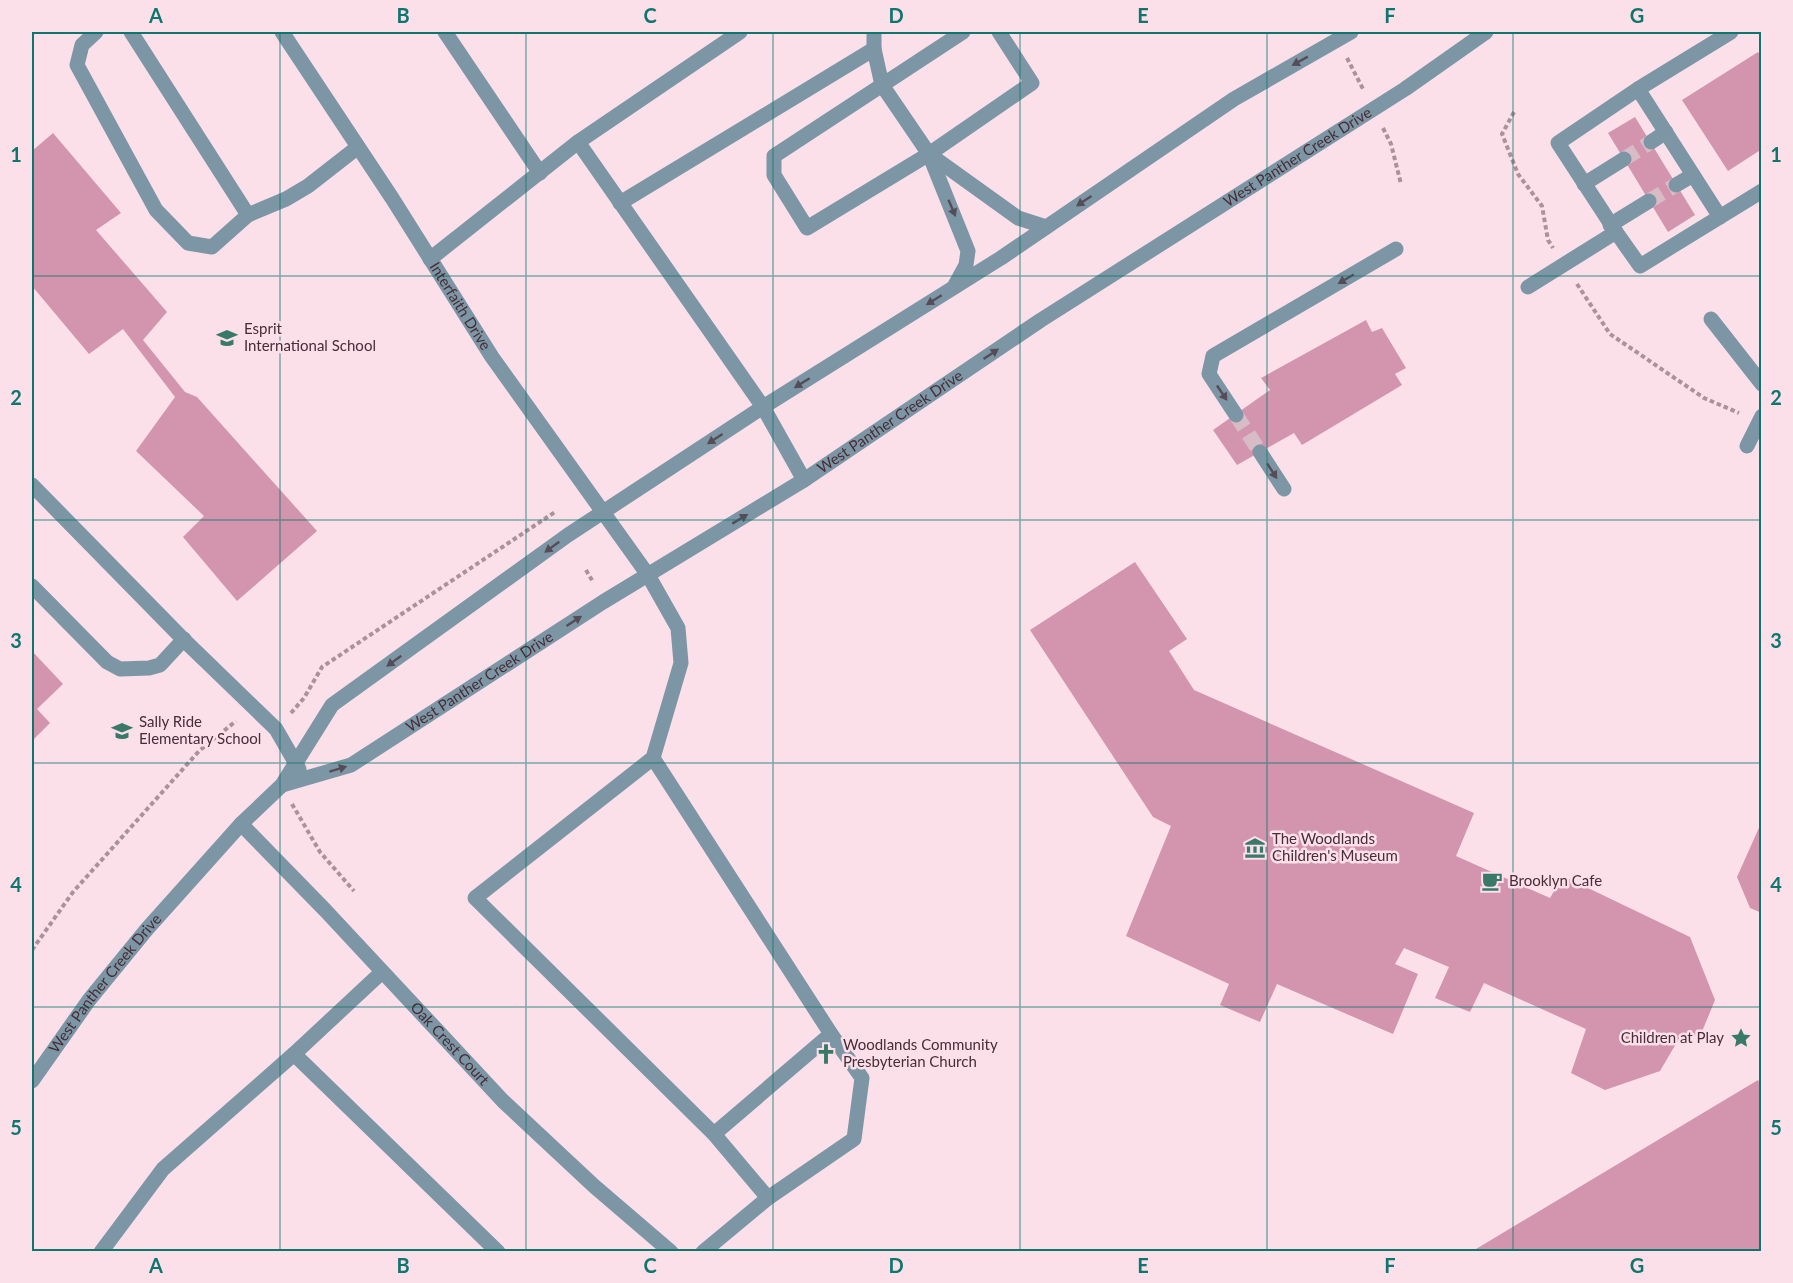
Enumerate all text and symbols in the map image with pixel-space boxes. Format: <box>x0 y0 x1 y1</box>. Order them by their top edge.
text: A <box>148 3 163 27</box>
text: B <box>396 3 410 27</box>
text: C <box>643 3 657 27</box>
text: D <box>888 3 904 27</box>
text: E <box>1137 3 1149 27</box>
text: F <box>1384 3 1396 27</box>
text: G <box>1630 3 1644 27</box>
one-way arrow <box>1291 56 1308 66</box>
street label: West Panther Creek Drive <box>1220 103 1375 210</box>
text: 1 <box>10 142 22 166</box>
text: 1 <box>1770 142 1782 166</box>
one-way arrow <box>1076 195 1092 207</box>
one-way arrow <box>948 199 957 217</box>
street label: Interfaith Drive <box>426 258 495 353</box>
one-way arrow <box>1337 274 1354 284</box>
one-way arrow <box>926 295 942 306</box>
place label: Esprit International School <box>244 319 376 354</box>
school or university icon: Esprit International School <box>215 326 239 350</box>
one-way arrow <box>982 348 998 360</box>
street label: West Panther Creek Drive <box>813 365 966 477</box>
one-way arrow <box>794 377 810 388</box>
text: 2 <box>10 385 22 409</box>
one-way arrow <box>1216 385 1227 401</box>
text: 2 <box>1770 385 1782 409</box>
one-way arrow <box>707 433 723 445</box>
one-way arrow <box>1266 463 1277 479</box>
one-way arrow <box>732 514 748 525</box>
one-way arrow <box>545 541 561 553</box>
one-way arrow <box>566 616 582 627</box>
street label: West Panther Creek Drive <box>402 627 556 735</box>
text: 3 <box>10 628 22 652</box>
text: 3 <box>1770 628 1782 652</box>
one-way arrow <box>386 654 401 666</box>
place label: Sally Ride Elementary School <box>139 712 261 747</box>
school or university icon: Sally Ride Elementary School <box>110 719 134 743</box>
one-way arrow <box>329 764 347 773</box>
place label: The Woodlands Children's Museum <box>1272 829 1398 864</box>
museum icon: The Woodlands Children's Museum <box>1243 836 1267 860</box>
cafe icon: Brooklyn Cafe <box>1480 869 1504 893</box>
place label: Brooklyn Cafe <box>1509 871 1602 889</box>
text: 4 <box>10 872 22 896</box>
text: 4 <box>1770 872 1782 896</box>
street label: West Panther Creek Drive <box>45 909 164 1056</box>
street label: Oak Crest Court <box>407 998 494 1089</box>
place icon: Children at Play <box>1729 1026 1753 1050</box>
place label: Children at Play <box>1621 1028 1724 1046</box>
place label: Woodlands Community Presbyterian Church <box>843 1035 998 1070</box>
church icon: Woodlands Community Presbyterian Church <box>814 1042 838 1066</box>
text: 5 <box>10 1115 22 1139</box>
text: 5 <box>1770 1115 1782 1139</box>
text: A <box>148 1253 163 1277</box>
text: B <box>396 1253 410 1277</box>
text: C <box>643 1253 657 1277</box>
text: D <box>888 1253 904 1277</box>
text: E <box>1137 1253 1149 1277</box>
text: F <box>1384 1253 1396 1277</box>
text: G <box>1630 1253 1644 1277</box>

